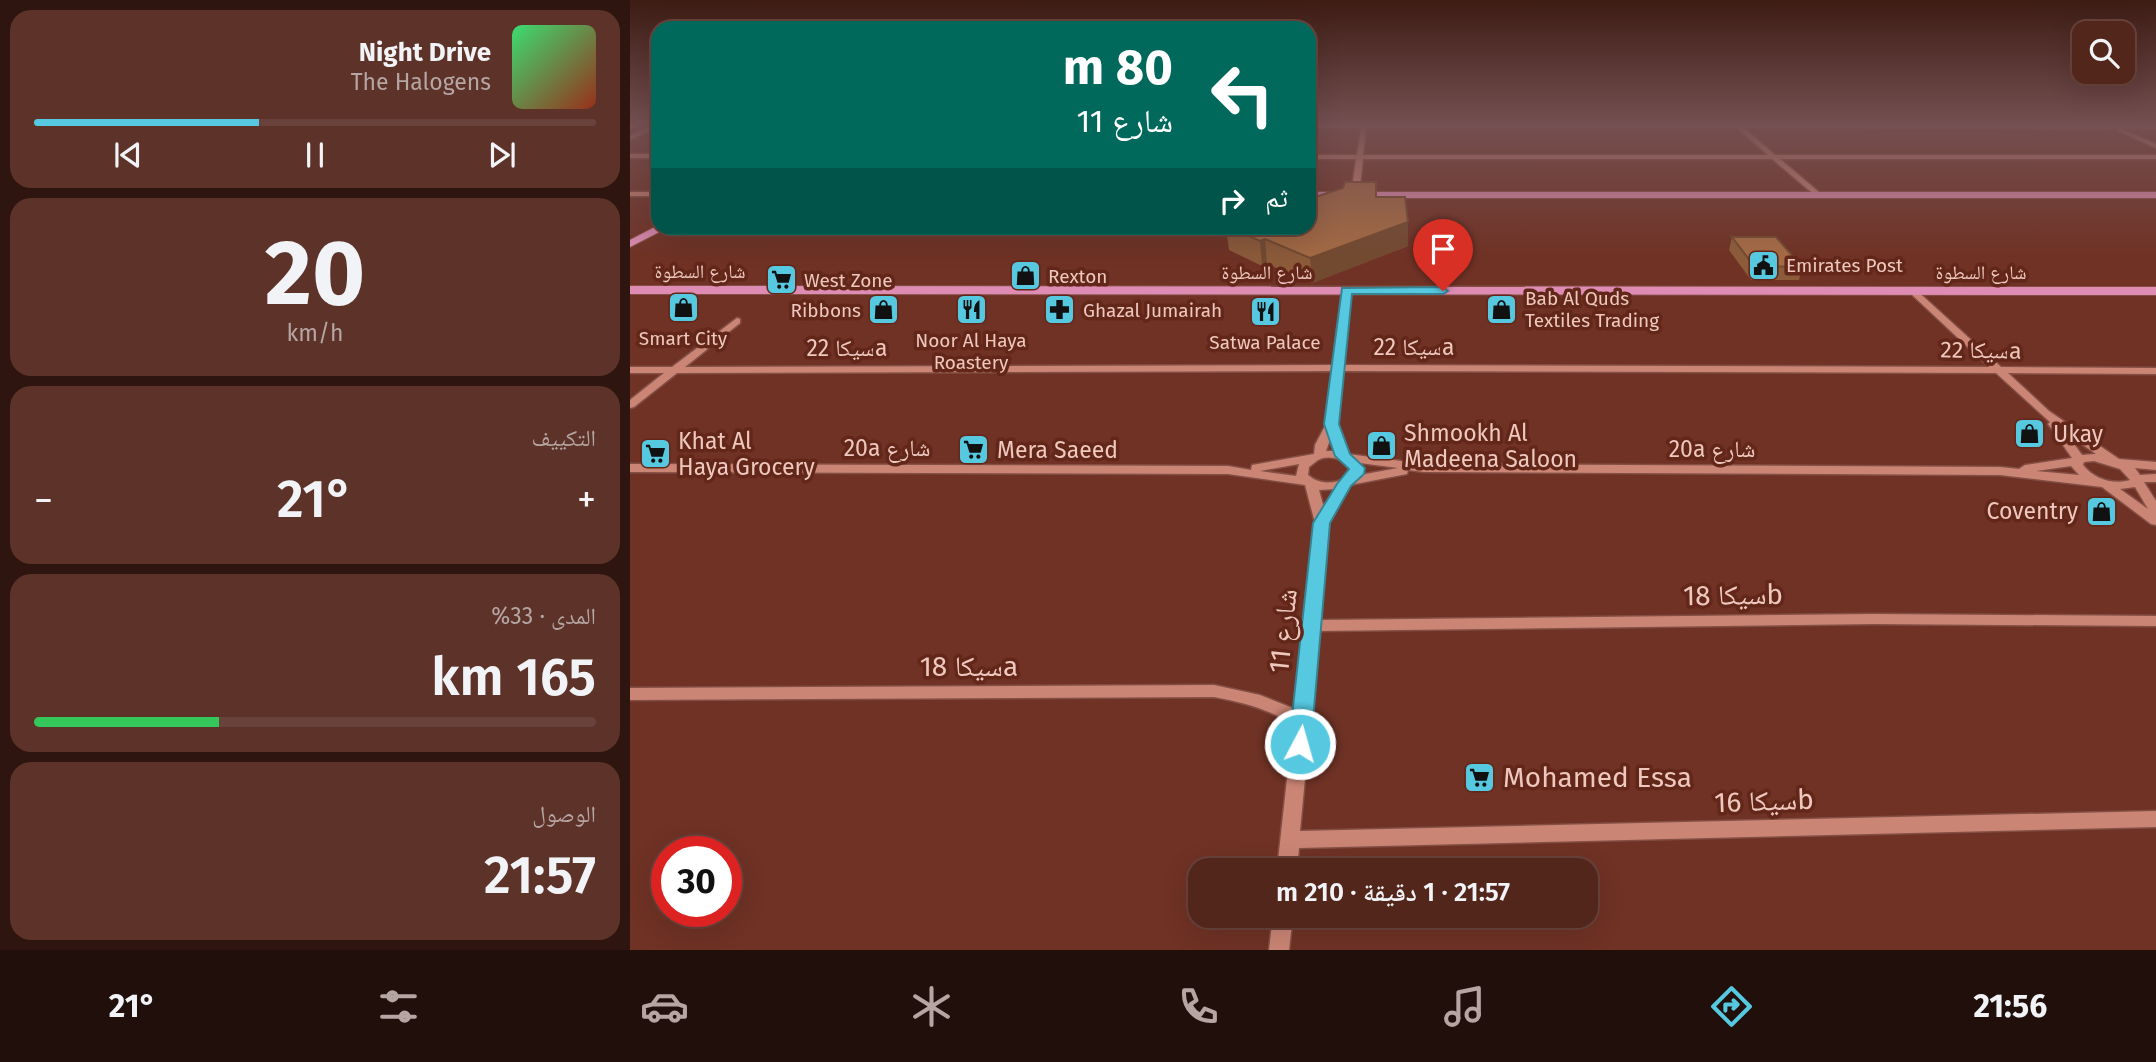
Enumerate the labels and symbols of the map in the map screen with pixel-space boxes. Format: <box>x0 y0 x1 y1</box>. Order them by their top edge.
pin <box>1413 219 1473 291</box>
public building icon: Emirates Post <box>1746 248 1780 282</box>
place label: Emirates Post <box>1786 254 1903 277</box>
shop icon: Rexton <box>1008 259 1042 293</box>
street label: شارع السطوة <box>655 260 745 283</box>
street label: شارع السطوة <box>1222 261 1312 284</box>
street label: شارع السطوة <box>1936 261 2026 284</box>
supermarket icon: West Zone <box>764 263 798 297</box>
place label: Rexton <box>1048 265 1107 288</box>
place label: West Zone <box>804 269 893 292</box>
place label: Bab Al Quds Textiles Trading <box>1525 287 1659 332</box>
shop icon: Smart City <box>666 290 700 324</box>
restaurant icon: Noor Al Haya Roastery <box>954 292 988 326</box>
shop icon: Bab Al Quds Textiles Trading <box>1485 292 1519 326</box>
shop icon: Ribbons <box>867 293 901 327</box>
pharmacy icon: Ghazal Jumairah <box>1043 293 1077 327</box>
restaurant icon: Satwa Palace <box>1248 294 1282 328</box>
place label: Ribbons <box>790 299 861 322</box>
place label: Ghazal Jumairah <box>1083 299 1222 322</box>
place label: Smart City <box>639 327 728 350</box>
place label: Noor Al Haya Roastery <box>915 329 1027 374</box>
place label: Satwa Palace <box>1209 331 1321 354</box>
street label: سيكا 22a <box>1373 333 1455 361</box>
street label: سيكا 22a <box>806 334 888 362</box>
street label: سيكا 22a <box>1940 335 2022 365</box>
shop icon: Ukay <box>2013 417 2047 451</box>
place label: Shmookh Al Madeena Saloon <box>1404 419 1577 473</box>
place label: Ukay <box>2053 420 2104 448</box>
place label: Khat Al Haya Grocery <box>678 427 815 481</box>
shop icon: Shmookh Al Madeena Saloon <box>1364 429 1398 463</box>
supermarket icon: Mera Saeed <box>957 433 991 467</box>
street label: 20a شارع <box>844 434 930 463</box>
street label: 20a شارع <box>1669 435 1755 464</box>
place label: Mera Saeed <box>997 436 1118 464</box>
supermarket icon: Khat Al Haya Grocery <box>638 437 672 471</box>
shop icon: Coventry <box>2084 494 2118 528</box>
place label: Coventry <box>1987 497 2079 525</box>
street label: سيكا 18b <box>1683 578 1783 612</box>
street label: شارع 11 <box>1262 587 1305 675</box>
street label: سيكا 18a <box>920 650 1018 683</box>
position arrow <box>1263 707 1337 781</box>
supermarket icon: Mohamed Essa <box>1463 760 1497 794</box>
place label: Mohamed Essa <box>1503 761 1692 794</box>
street label: سيكا 16b <box>1714 783 1814 819</box>
speed limit sign: 30 <box>651 836 742 927</box>

